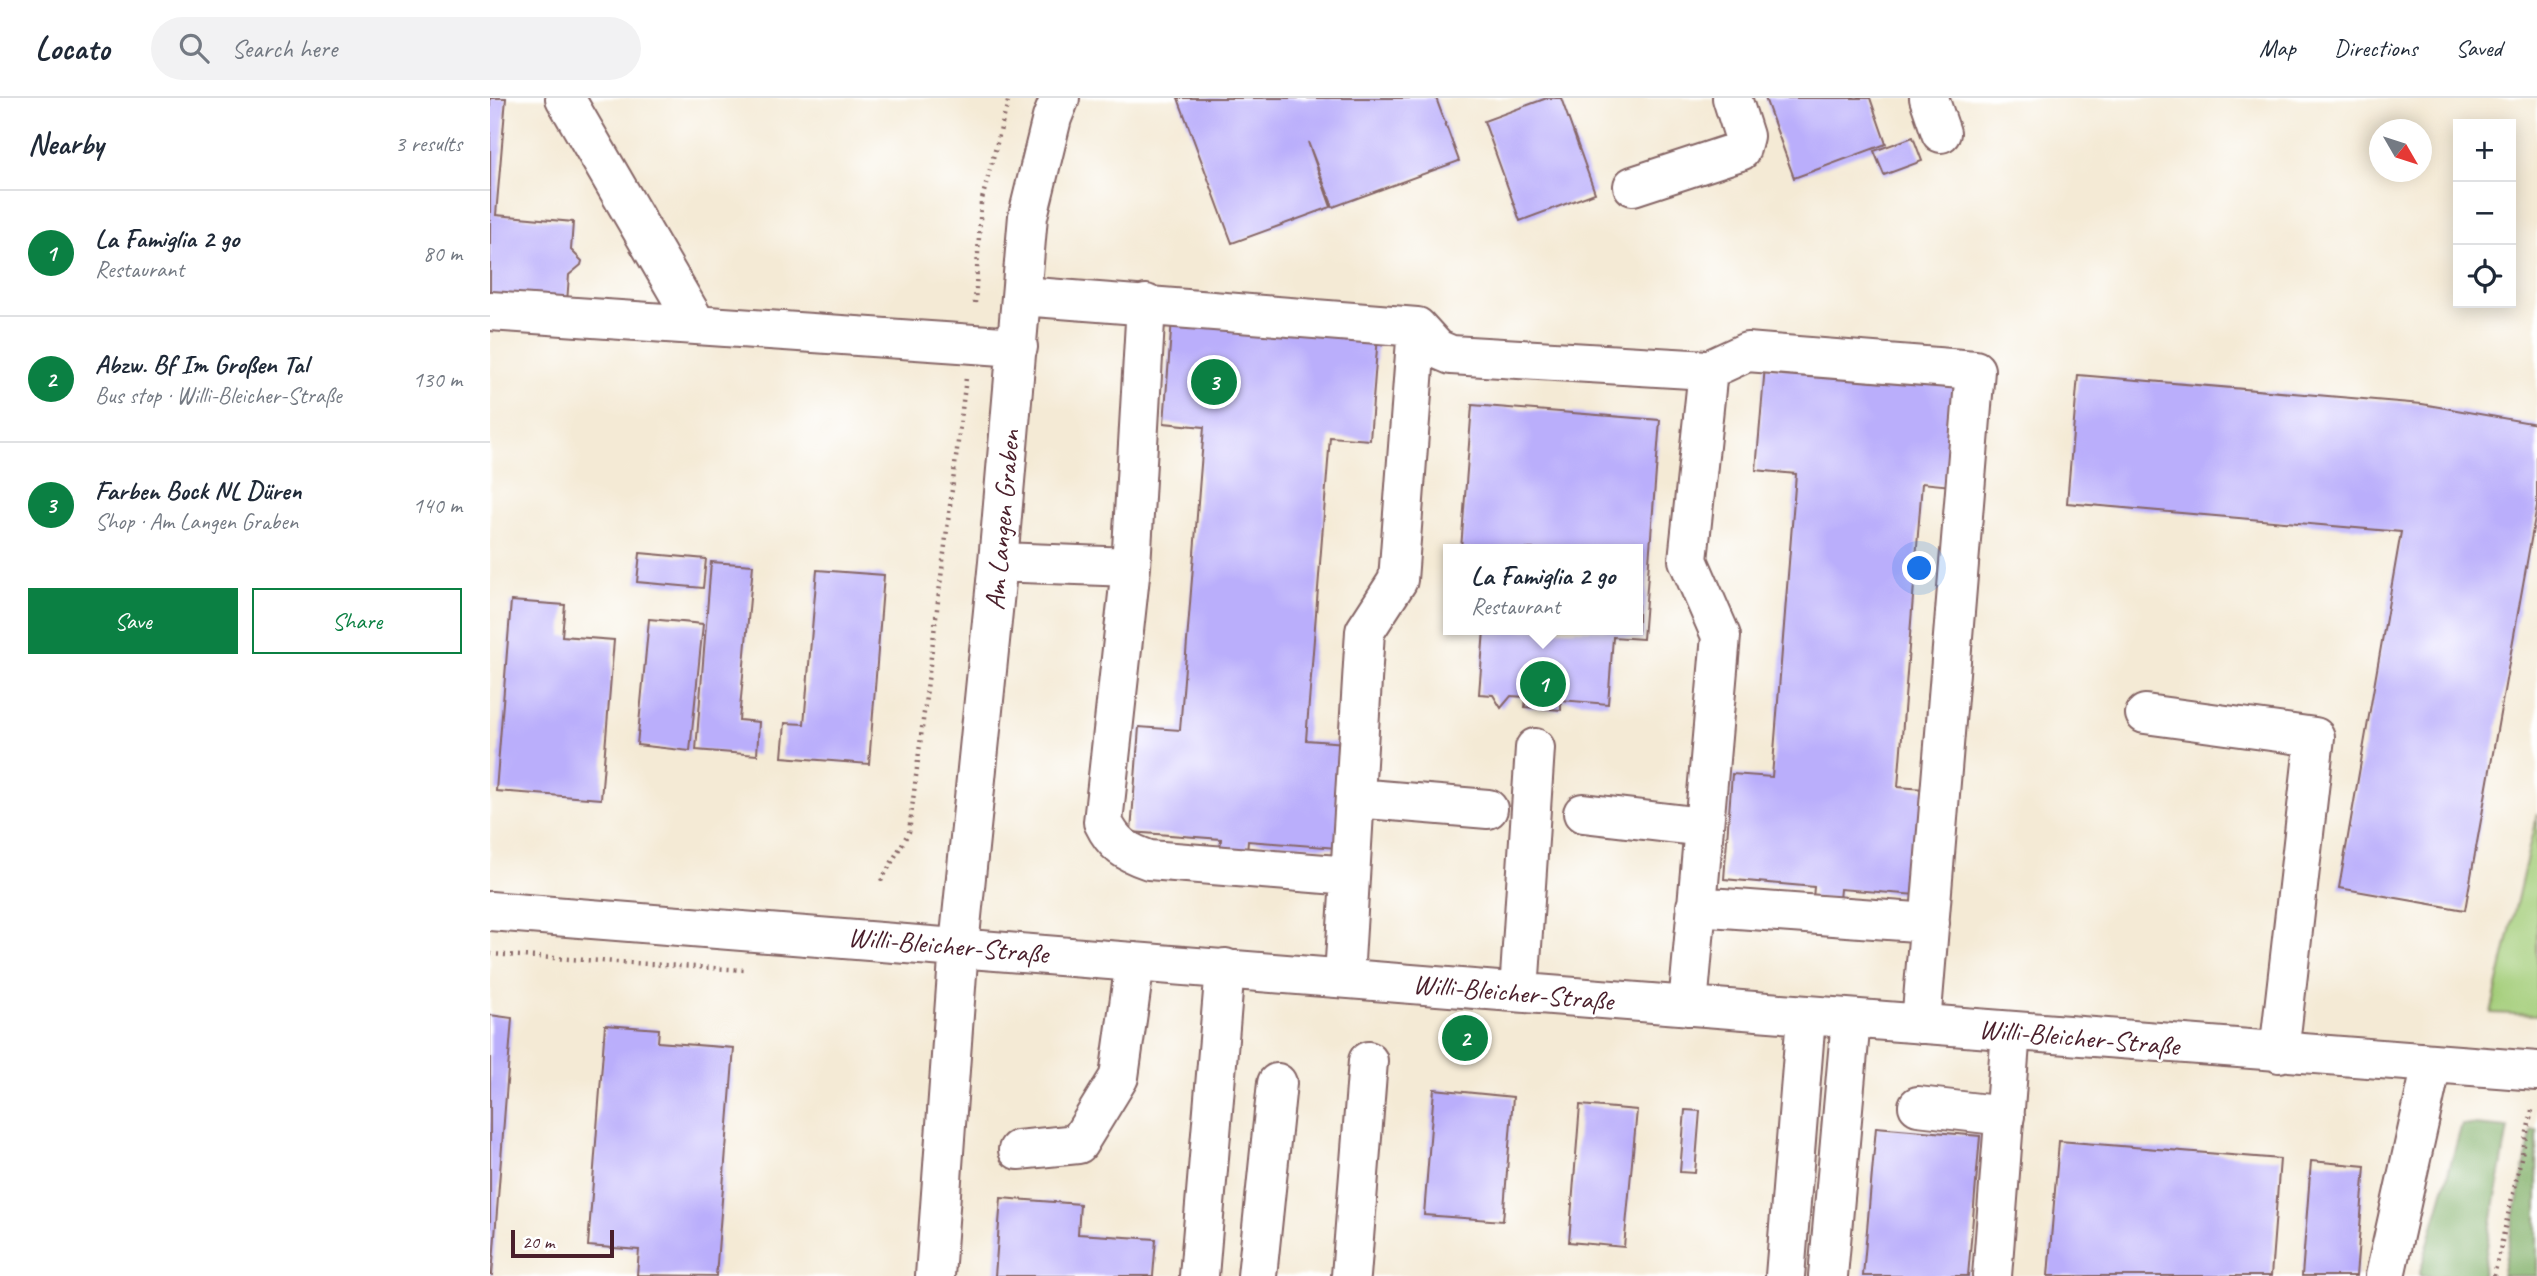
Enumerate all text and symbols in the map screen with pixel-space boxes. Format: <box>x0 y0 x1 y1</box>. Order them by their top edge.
search box <box>151 17 641 80</box>
text: Locato <box>35 27 109 69</box>
icon: search <box>175 29 213 67</box>
text: Search here <box>231 32 337 65</box>
text: Map <box>2259 33 2296 63</box>
text: Directions <box>2334 33 2417 63</box>
text: Saved <box>2455 33 2502 63</box>
north arrow <box>2369 119 2432 182</box>
map controls <box>2453 119 2516 308</box>
button: + <box>2453 119 2516 182</box>
text: Nearby <box>28 125 104 163</box>
text: 3 results <box>395 129 462 158</box>
button: − <box>2453 182 2516 245</box>
text: La Famiglia 2 go <box>95 222 239 255</box>
text: 1 <box>46 239 56 268</box>
text: 80 m <box>423 239 462 268</box>
button: locate <box>2453 245 2516 308</box>
text: Restaurant <box>95 255 184 284</box>
text: Abzw. Bf Im Großen Tal <box>95 348 308 381</box>
pin: 3 <box>1191 356 1237 408</box>
text: 2 <box>46 365 56 394</box>
text: 130 m <box>413 365 462 394</box>
text: Bus stop · Willi-Bleicher-Straße <box>95 381 342 410</box>
street label: Am Langen Graben <box>977 427 1027 612</box>
text: Farben Bock NL Düren <box>95 474 301 507</box>
text: 3 <box>46 491 56 520</box>
text: 140 m <box>413 491 462 520</box>
text: Shop · Am Langen Graben <box>95 507 298 536</box>
popup <box>1443 544 1643 635</box>
your location <box>1902 551 1936 585</box>
text: La Famiglia 2 go <box>1471 559 1615 592</box>
button: Save <box>28 588 238 654</box>
button: Share <box>252 588 462 654</box>
text: Restaurant <box>1471 592 1560 621</box>
pin: 1 <box>1520 658 1566 710</box>
street label: Willi-Bleicher-Straße <box>846 919 1051 971</box>
street label: Willi-Bleicher-Straße <box>1411 966 1616 1018</box>
street label: Willi-Bleicher-Straße <box>1977 1011 2182 1063</box>
pin: 2 <box>1442 1012 1488 1064</box>
scale bar <box>511 1227 614 1259</box>
text: 20 m <box>522 1230 554 1254</box>

